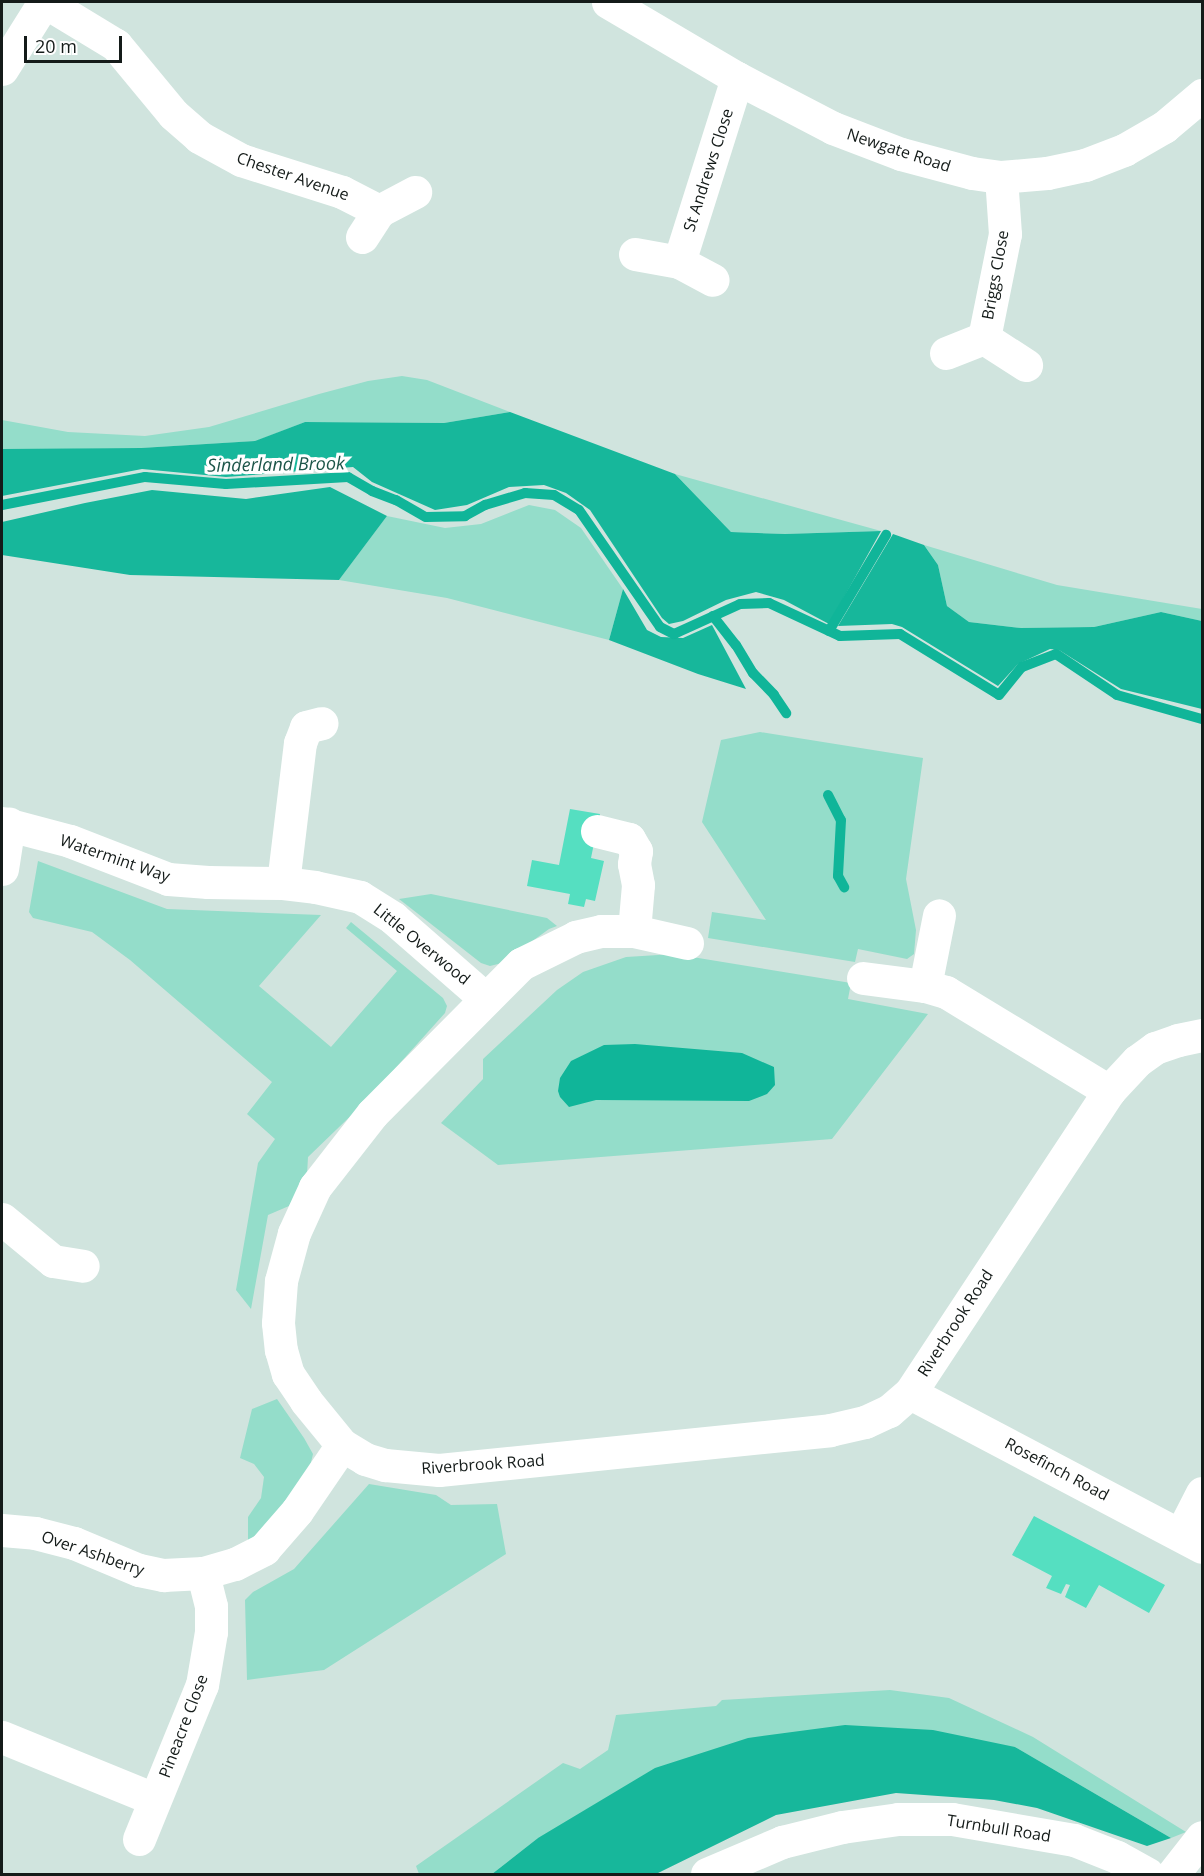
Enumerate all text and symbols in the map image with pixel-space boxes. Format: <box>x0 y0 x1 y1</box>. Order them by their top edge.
scale bar <box>27 24 124 62</box>
text: 20 m <box>35 34 77 58</box>
street label: St Andrews Close <box>679 106 737 234</box>
street label: Newgate Road <box>845 124 953 176</box>
street label: Chester Avenue <box>234 148 352 204</box>
street label: Briggs Close <box>978 229 1012 321</box>
water label: Sinderland Brook <box>207 452 345 476</box>
street label: Watermint Way <box>57 830 173 886</box>
street label: Little Overwood <box>370 899 474 989</box>
street label: Riverbrook Road <box>913 1266 997 1380</box>
street label: Rosefinch Road <box>1002 1433 1112 1505</box>
street label: Riverbrook Road <box>421 1450 545 1478</box>
street label: Over Ashberry <box>39 1526 147 1580</box>
street label: Pineacre Close <box>154 1672 212 1780</box>
street label: Turnbull Road <box>946 1810 1052 1846</box>

